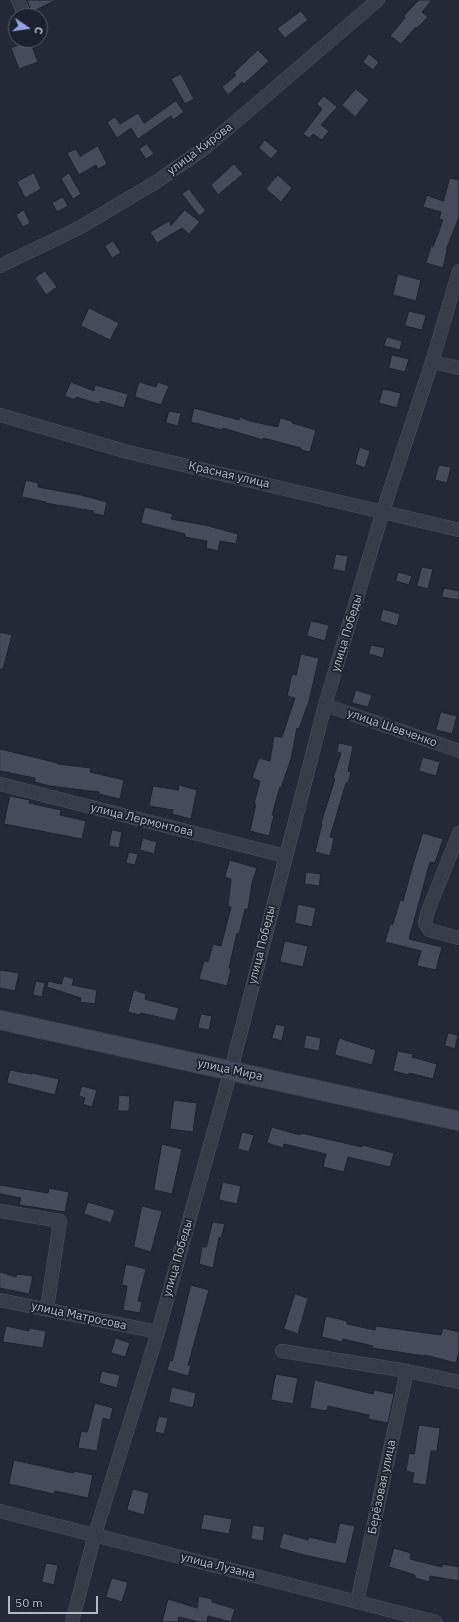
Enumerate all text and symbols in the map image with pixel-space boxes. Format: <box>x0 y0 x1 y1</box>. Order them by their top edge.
north arrow <box>8 8 48 48</box>
text: С <box>31 25 46 36</box>
street label: улица Кирова <box>165 120 235 178</box>
street label: Красная улица <box>187 459 271 491</box>
street label: улица Победы <box>328 592 366 674</box>
street label: улица Шевченко <box>345 706 439 750</box>
street label: улица Лермонтова <box>89 800 195 840</box>
street label: улица Победы <box>245 904 279 986</box>
street label: улица Мира <box>196 1056 264 1084</box>
street label: улица Победы <box>160 1217 196 1299</box>
street label: улица Матросова <box>30 1299 128 1333</box>
street label: Берёзовая улица <box>365 1439 399 1535</box>
street label: улица Лузана <box>179 1550 257 1582</box>
scale bar <box>10 1588 100 1614</box>
text: 50 m <box>15 1595 43 1610</box>

